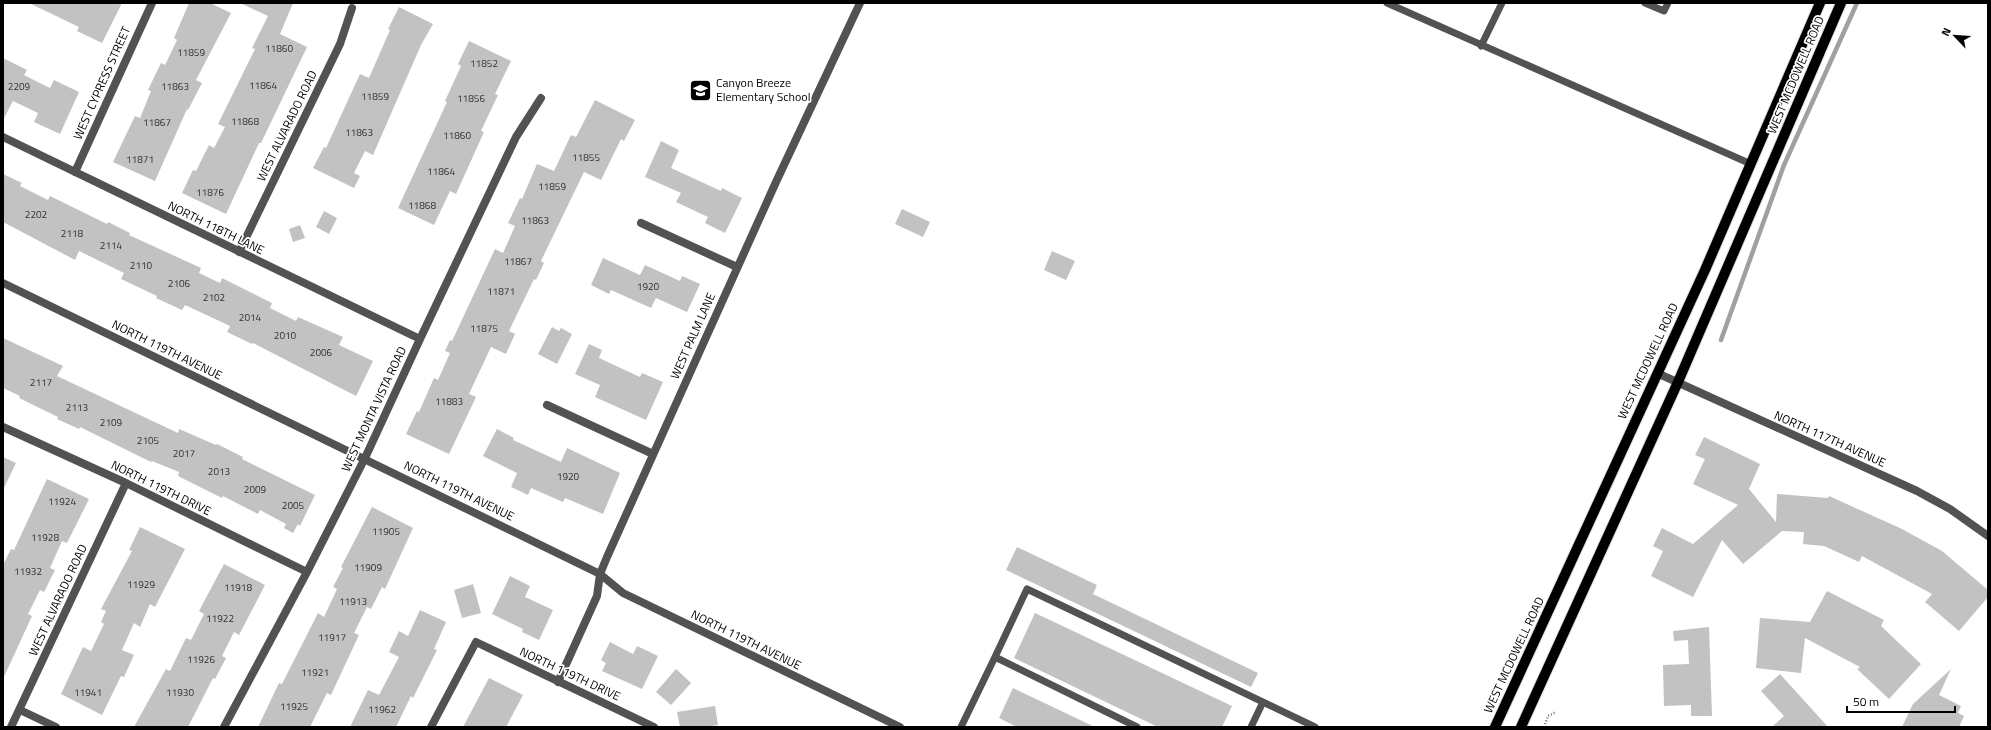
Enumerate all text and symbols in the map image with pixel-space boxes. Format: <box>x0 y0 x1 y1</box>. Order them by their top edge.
street label: WEST MCDOWELL ROAD <box>1762 13 1829 137</box>
north arrow <box>1935 16 1975 56</box>
street label: WEST CYPRESS STREET <box>68 22 135 142</box>
text: N <box>1937 25 1955 39</box>
house number: 11860 <box>265 41 293 56</box>
house number: 11859 <box>177 45 205 60</box>
house number: 11852 <box>470 56 498 71</box>
street label: WEST ALVARADO ROAD <box>251 67 322 185</box>
place label: Canyon Breeze Elementary School <box>716 73 810 106</box>
school or university icon: Canyon Breeze Elementary School <box>688 77 714 103</box>
house number: 11864 <box>249 78 277 93</box>
house number: 2209 <box>8 79 31 94</box>
house number: 11863 <box>161 79 189 94</box>
house number: 11859 <box>361 89 389 104</box>
house number: 11856 <box>457 91 485 106</box>
house number: 11868 <box>231 114 259 129</box>
house number: 11867 <box>143 115 171 130</box>
house number: 11863 <box>345 125 373 140</box>
house number: 11860 <box>443 128 471 143</box>
house number: 11855 <box>572 150 600 165</box>
house number: 11871 <box>126 152 154 167</box>
house number: 11864 <box>427 164 455 179</box>
house number: 11859 <box>538 179 566 194</box>
house number: 11876 <box>196 185 224 200</box>
street label: NORTH 118TH LANE <box>165 196 268 259</box>
house number: 11868 <box>408 198 436 213</box>
house number: 2202 <box>25 207 47 222</box>
house number: 11863 <box>521 213 549 228</box>
house number: 2118 <box>61 226 84 241</box>
house number: 2114 <box>100 238 123 253</box>
house number: 11867 <box>504 254 532 269</box>
house number: 2110 <box>130 258 153 273</box>
house number: 2106 <box>168 276 191 291</box>
house number: 1920 <box>637 279 660 294</box>
house number: 11871 <box>487 284 515 299</box>
street label: WEST PALM LANE <box>665 289 720 382</box>
house number: 2102 <box>203 290 225 305</box>
street label: WEST MCDOWELL ROAD <box>1612 299 1683 422</box>
house number: 2014 <box>239 310 262 325</box>
street label: NORTH 119TH AVENUE <box>109 315 226 385</box>
house number: 11875 <box>470 321 498 336</box>
house number: 2010 <box>274 328 297 343</box>
street label: WEST MONTA VISTA ROAD <box>336 343 411 475</box>
house number: 2006 <box>310 345 333 360</box>
house number: 2117 <box>30 375 52 390</box>
house number: 11883 <box>435 394 463 409</box>
house number: 2113 <box>66 400 88 415</box>
street label: NORTH 117TH AVENUE <box>1771 405 1889 472</box>
house number: 2109 <box>100 415 123 430</box>
house number: 2105 <box>137 433 160 448</box>
house number: 2017 <box>173 446 195 461</box>
street label: NORTH 119TH DRIVE <box>108 455 215 520</box>
street label: NORTH 119TH AVENUE <box>401 456 518 526</box>
house number: 2013 <box>208 464 230 479</box>
house number: 1920 <box>557 469 580 484</box>
house number: 2009 <box>244 482 267 497</box>
house number: 11924 <box>48 494 76 509</box>
house number: 2005 <box>282 498 305 513</box>
house number: 11905 <box>372 524 400 539</box>
house number: 11928 <box>31 530 59 545</box>
street label: WEST ALVARADO ROAD <box>23 540 92 659</box>
house number: 11909 <box>354 560 382 575</box>
house number: 11932 <box>14 564 42 579</box>
house number: 11929 <box>127 577 155 592</box>
house number: 11918 <box>224 580 252 595</box>
street label: WEST MCDOWELL ROAD <box>1478 593 1549 716</box>
house number: 11913 <box>339 594 367 609</box>
street label: NORTH 119TH AVENUE <box>688 605 805 675</box>
house number: 11922 <box>206 611 234 626</box>
house number: 11917 <box>318 630 346 645</box>
street label: NORTH 119TH DRIVE <box>517 642 624 705</box>
house number: 11926 <box>187 652 215 667</box>
house number: 11921 <box>301 665 329 680</box>
house number: 11941 <box>74 685 102 700</box>
house number: 11930 <box>166 685 194 700</box>
scale bar <box>1847 688 1955 714</box>
text: 50 m <box>1853 692 1879 711</box>
house number: 11925 <box>280 699 308 714</box>
house number: 11962 <box>368 702 396 717</box>

